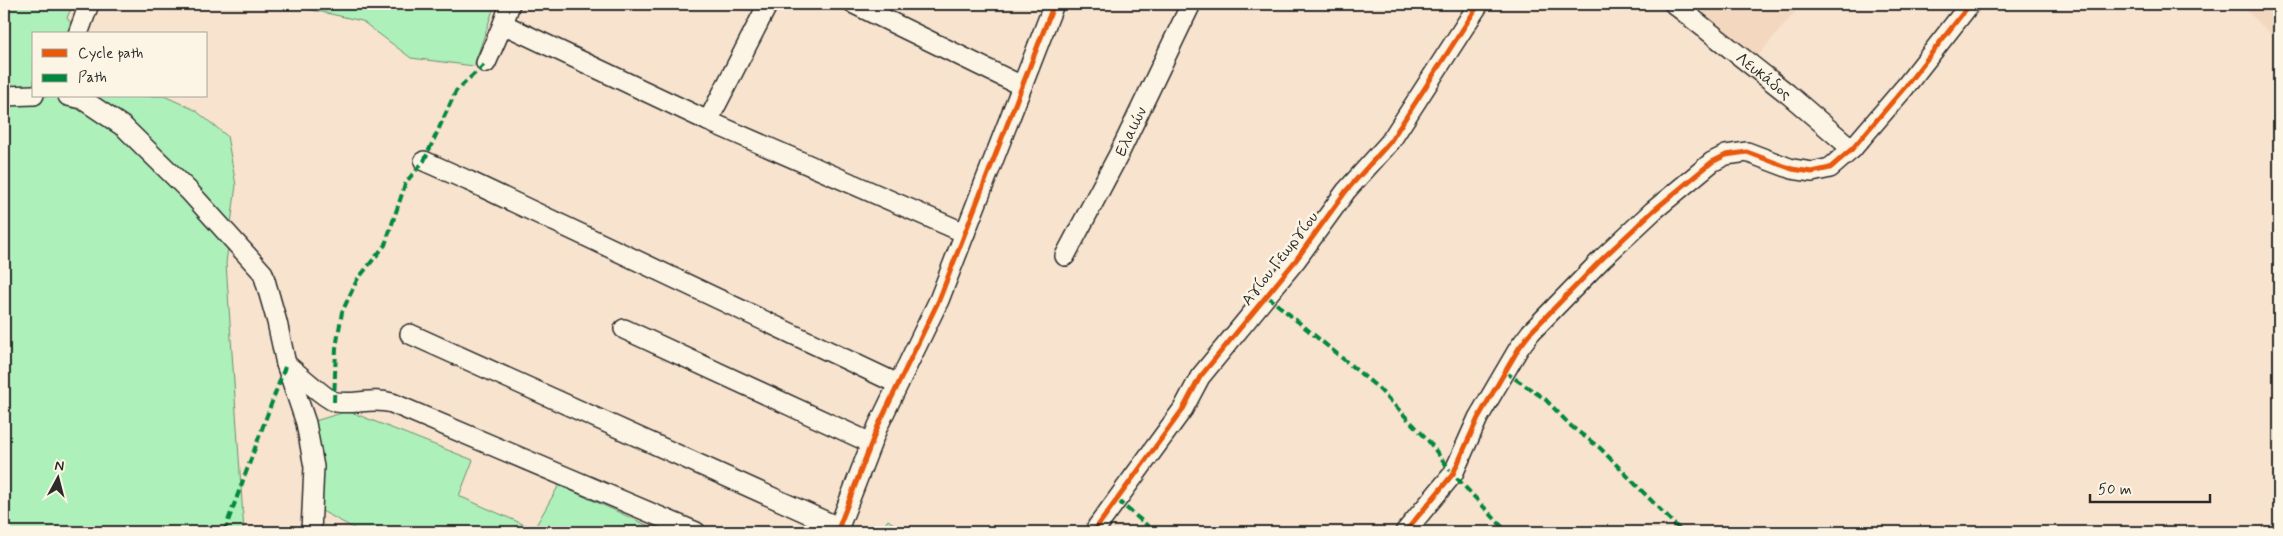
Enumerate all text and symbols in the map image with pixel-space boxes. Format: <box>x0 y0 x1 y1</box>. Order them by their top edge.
legend <box>32 32 208 98</box>
text: Cycle path <box>78 44 143 64</box>
street label: Λευκάδος <box>1731 48 1796 105</box>
text: Path <box>78 68 107 88</box>
street label: Ελαιών <box>1111 103 1152 160</box>
street label: Αγίου Γεωργίου <box>1237 208 1323 310</box>
north arrow <box>32 454 82 504</box>
text: N <box>54 457 65 476</box>
scale bar <box>2090 471 2210 503</box>
text: 50 m <box>2098 480 2132 500</box>

